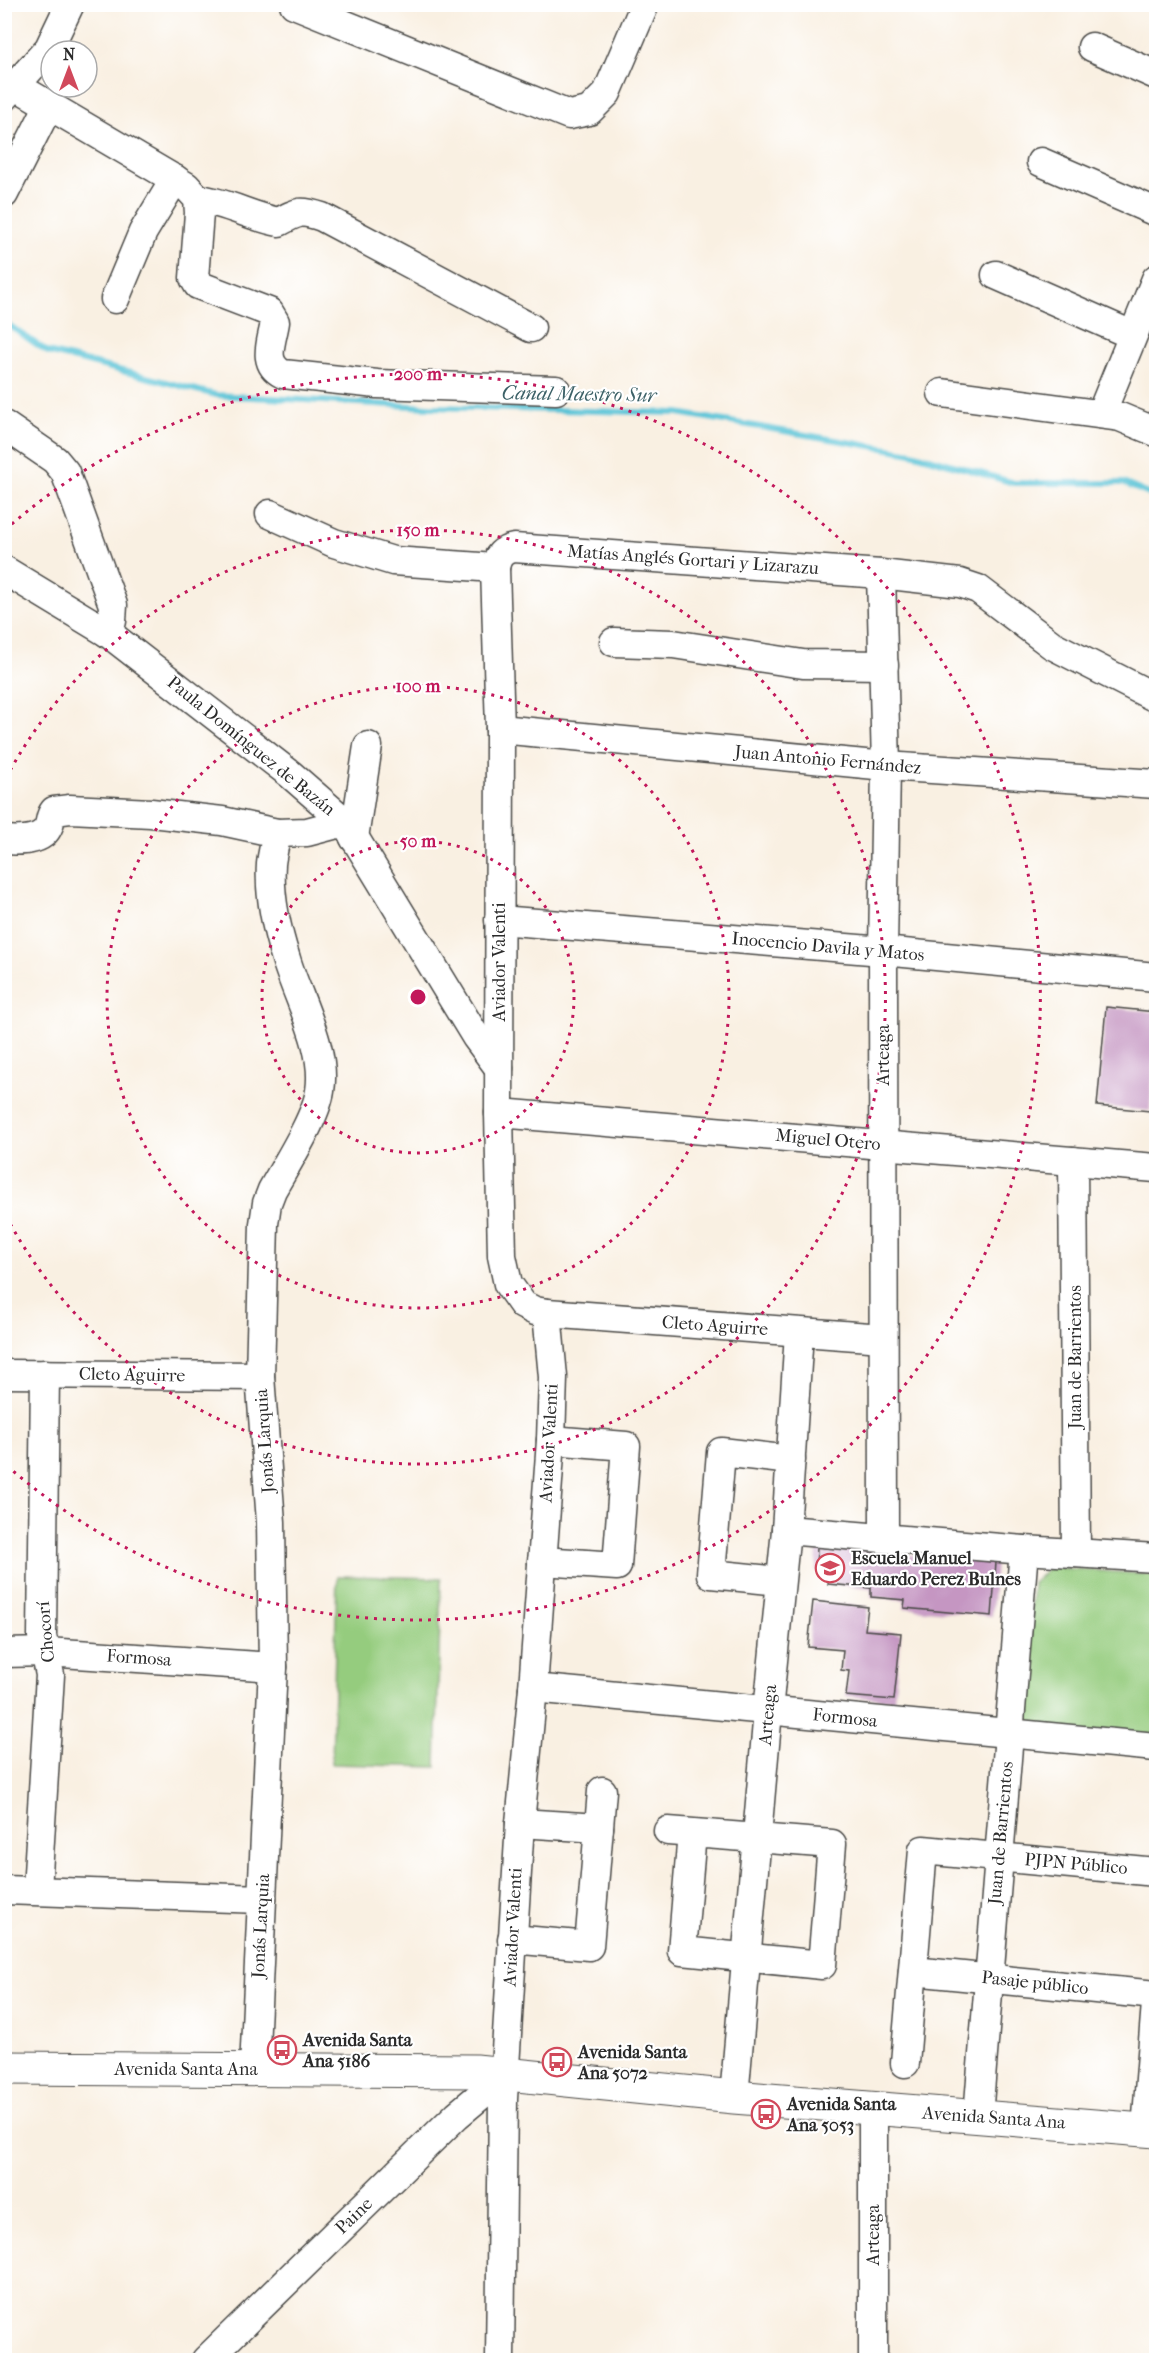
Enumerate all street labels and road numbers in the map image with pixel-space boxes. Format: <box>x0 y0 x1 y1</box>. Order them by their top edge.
street label: Matías Anglés Gortari y Lizarazu <box>566 541 820 579</box>
street label: Paula Domínguez de Bazán <box>163 672 340 821</box>
street label: Juan Antonio Fernández <box>732 741 922 779</box>
street label: Aviador Valenti <box>489 902 510 1023</box>
street label: Inocencio Davila y Matos <box>731 928 926 966</box>
street label: Arteaga <box>873 1024 894 1087</box>
street label: Miguel Otero <box>774 1125 882 1155</box>
street label: Juan de Barrientos <box>1065 1285 1086 1431</box>
street label: Cleto Aguirre <box>661 1312 769 1340</box>
street label: Cleto Aguirre <box>79 1364 186 1386</box>
street label: Aviador Valenti <box>535 1382 563 1504</box>
street label: Jonás Larquia <box>251 1387 279 1496</box>
street label: Chocorí <box>33 1600 59 1663</box>
street label: Formosa <box>106 1645 173 1671</box>
street label: Arteaga <box>755 1683 781 1747</box>
street label: Formosa <box>811 1704 879 1732</box>
street label: Juan de Barrientos <box>984 1760 1018 1908</box>
street label: PJPN Público <box>1024 1849 1128 1879</box>
street label: Aviador Valenti <box>499 1866 527 1988</box>
street label: Jonás Larquia <box>248 1873 274 1981</box>
street label: Pasaje público <box>980 1967 1090 1999</box>
street label: Avenida Santa Ana <box>113 2059 258 2080</box>
street label: Avenida Santa Ana <box>921 2102 1067 2134</box>
street label: Paine <box>331 2193 377 2239</box>
street label: Arteaga <box>863 2204 884 2267</box>

